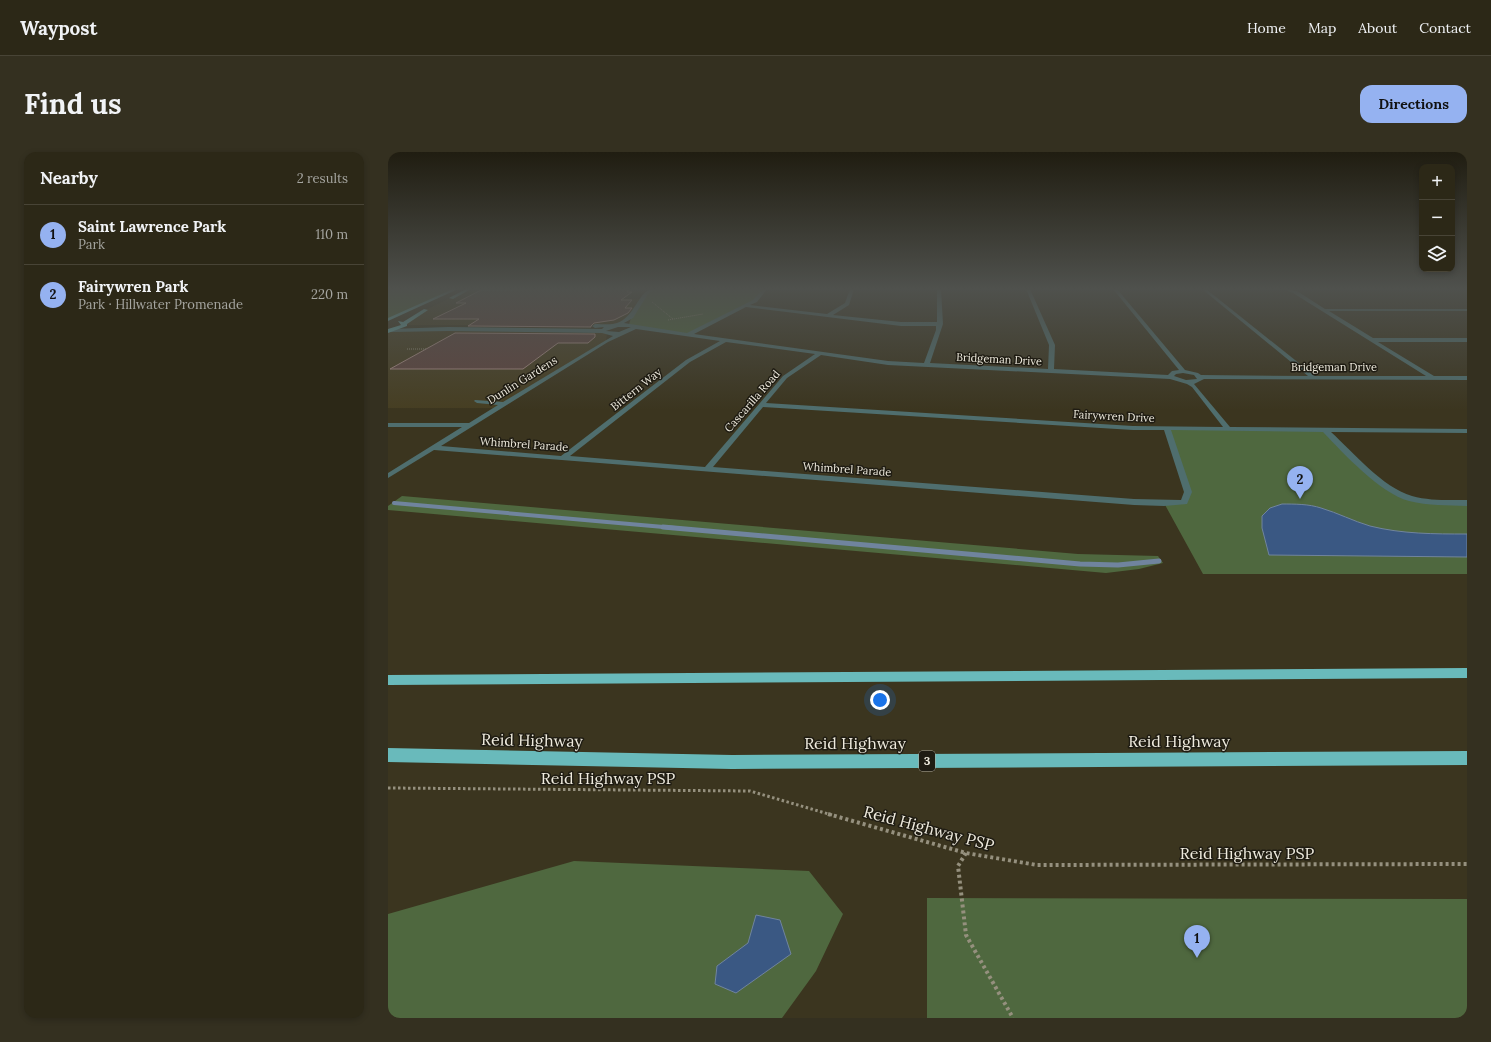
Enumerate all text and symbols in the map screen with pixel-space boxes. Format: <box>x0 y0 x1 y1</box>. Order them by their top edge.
text: Waypost <box>20 16 97 40</box>
text: Home <box>1247 19 1286 37</box>
text: Map <box>1308 19 1336 37</box>
text: About <box>1358 19 1397 37</box>
text: Contact <box>1419 19 1471 37</box>
button: Directions <box>1360 85 1467 123</box>
text: Find us <box>24 86 122 122</box>
map controls <box>1419 164 1455 272</box>
button: + <box>1419 164 1455 200</box>
text: Nearby <box>40 167 98 189</box>
text: 2 results <box>297 170 348 187</box>
button: − <box>1419 200 1455 236</box>
text: Saint Lawrence Park <box>78 217 226 236</box>
text: 1 <box>50 226 56 243</box>
text: 110 m <box>315 226 348 243</box>
text: Park <box>78 236 105 253</box>
button: layers <box>1419 236 1455 272</box>
text: Fairywren Park <box>78 277 188 296</box>
text: 2 <box>50 286 56 303</box>
text: 220 m <box>311 286 348 303</box>
text: Park · Hillwater Promenade <box>78 296 243 313</box>
street label: Bridgeman Drive <box>956 350 1042 368</box>
street label: Dunlin Gardens <box>484 353 560 407</box>
street label: Bridgeman Drive <box>1291 360 1377 374</box>
street label: Bittern Way <box>608 365 664 413</box>
street label: Cascarilla Road <box>721 367 783 435</box>
street label: Fairywren Drive <box>1073 407 1155 425</box>
street label: Whimbrel Parade <box>479 434 569 454</box>
street label: Whimbrel Parade <box>802 459 892 479</box>
pin: 2 <box>1287 466 1313 499</box>
your location <box>870 690 890 710</box>
street label: Reid Highway <box>481 729 584 751</box>
street label: Reid Highway <box>1128 731 1230 751</box>
street label: Reid Highway <box>804 733 906 753</box>
road number: 3 <box>919 751 935 771</box>
street label: Reid Highway PSP <box>541 768 675 788</box>
street label: Reid Highway PSP <box>862 801 997 855</box>
street label: Reid Highway PSP <box>1180 843 1314 863</box>
pin: 1 <box>1184 925 1210 958</box>

